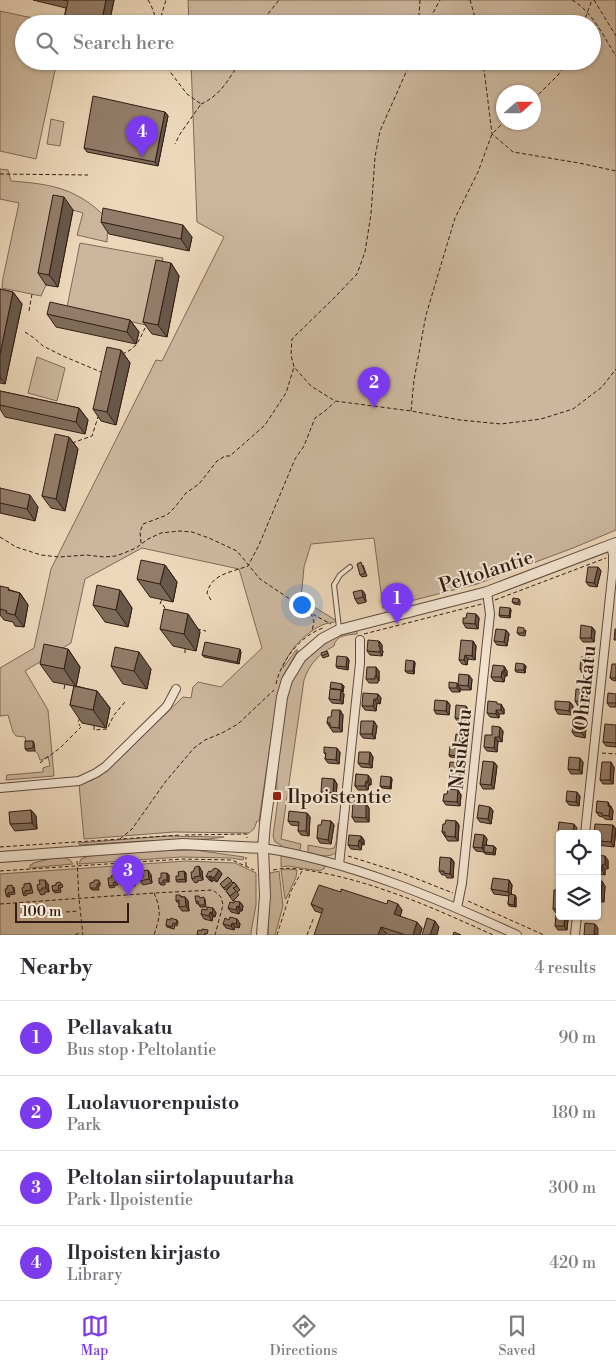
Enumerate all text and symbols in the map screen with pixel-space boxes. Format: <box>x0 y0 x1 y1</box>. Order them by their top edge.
search box <box>15 15 601 70</box>
icon: search <box>33 29 61 57</box>
text: Search here <box>73 31 174 55</box>
north arrow <box>496 85 541 130</box>
pin: 4 <box>126 116 158 157</box>
pin: 2 <box>358 367 390 408</box>
street label: Peltolantie <box>436 545 537 599</box>
pin: 1 <box>381 583 413 624</box>
your location <box>289 592 315 618</box>
street label: Ohrakatu <box>569 644 602 732</box>
street label: Nisukatu <box>445 707 478 791</box>
place label: Ilpoistentie <box>287 785 392 810</box>
marker: Ilpoistentie <box>271 790 283 802</box>
map controls <box>556 830 601 920</box>
button: locate <box>556 830 601 875</box>
pin: 3 <box>112 855 144 896</box>
button: layers <box>556 875 601 920</box>
scale bar <box>15 900 129 923</box>
text: 100 m <box>22 903 61 921</box>
text: Nearby <box>20 955 93 981</box>
text: 4 results <box>535 958 596 978</box>
text: Pellavakatu <box>67 1016 172 1040</box>
text: 1 <box>32 1028 40 1048</box>
text: 90 m <box>558 1028 596 1048</box>
text: Bus stop · Peltolantie <box>67 1040 216 1060</box>
text: Luolavuorenpuisto <box>67 1091 239 1115</box>
text: 2 <box>31 1103 41 1123</box>
text: 180 m <box>552 1103 596 1123</box>
text: Park <box>67 1115 100 1135</box>
text: Peltolan siirtolapuutarha <box>67 1166 294 1190</box>
text: 3 <box>31 1178 41 1198</box>
text: 300 m <box>549 1178 596 1198</box>
text: Park · Ilpoistentie <box>67 1190 193 1210</box>
text: Ilpoisten kirjasto <box>67 1241 220 1265</box>
text: 4 <box>31 1253 41 1273</box>
text: 420 m <box>549 1253 596 1273</box>
text: Library <box>67 1265 122 1285</box>
tab: Map <box>81 1312 109 1360</box>
tab: Directions <box>270 1312 337 1360</box>
tab: Saved <box>499 1312 535 1360</box>

